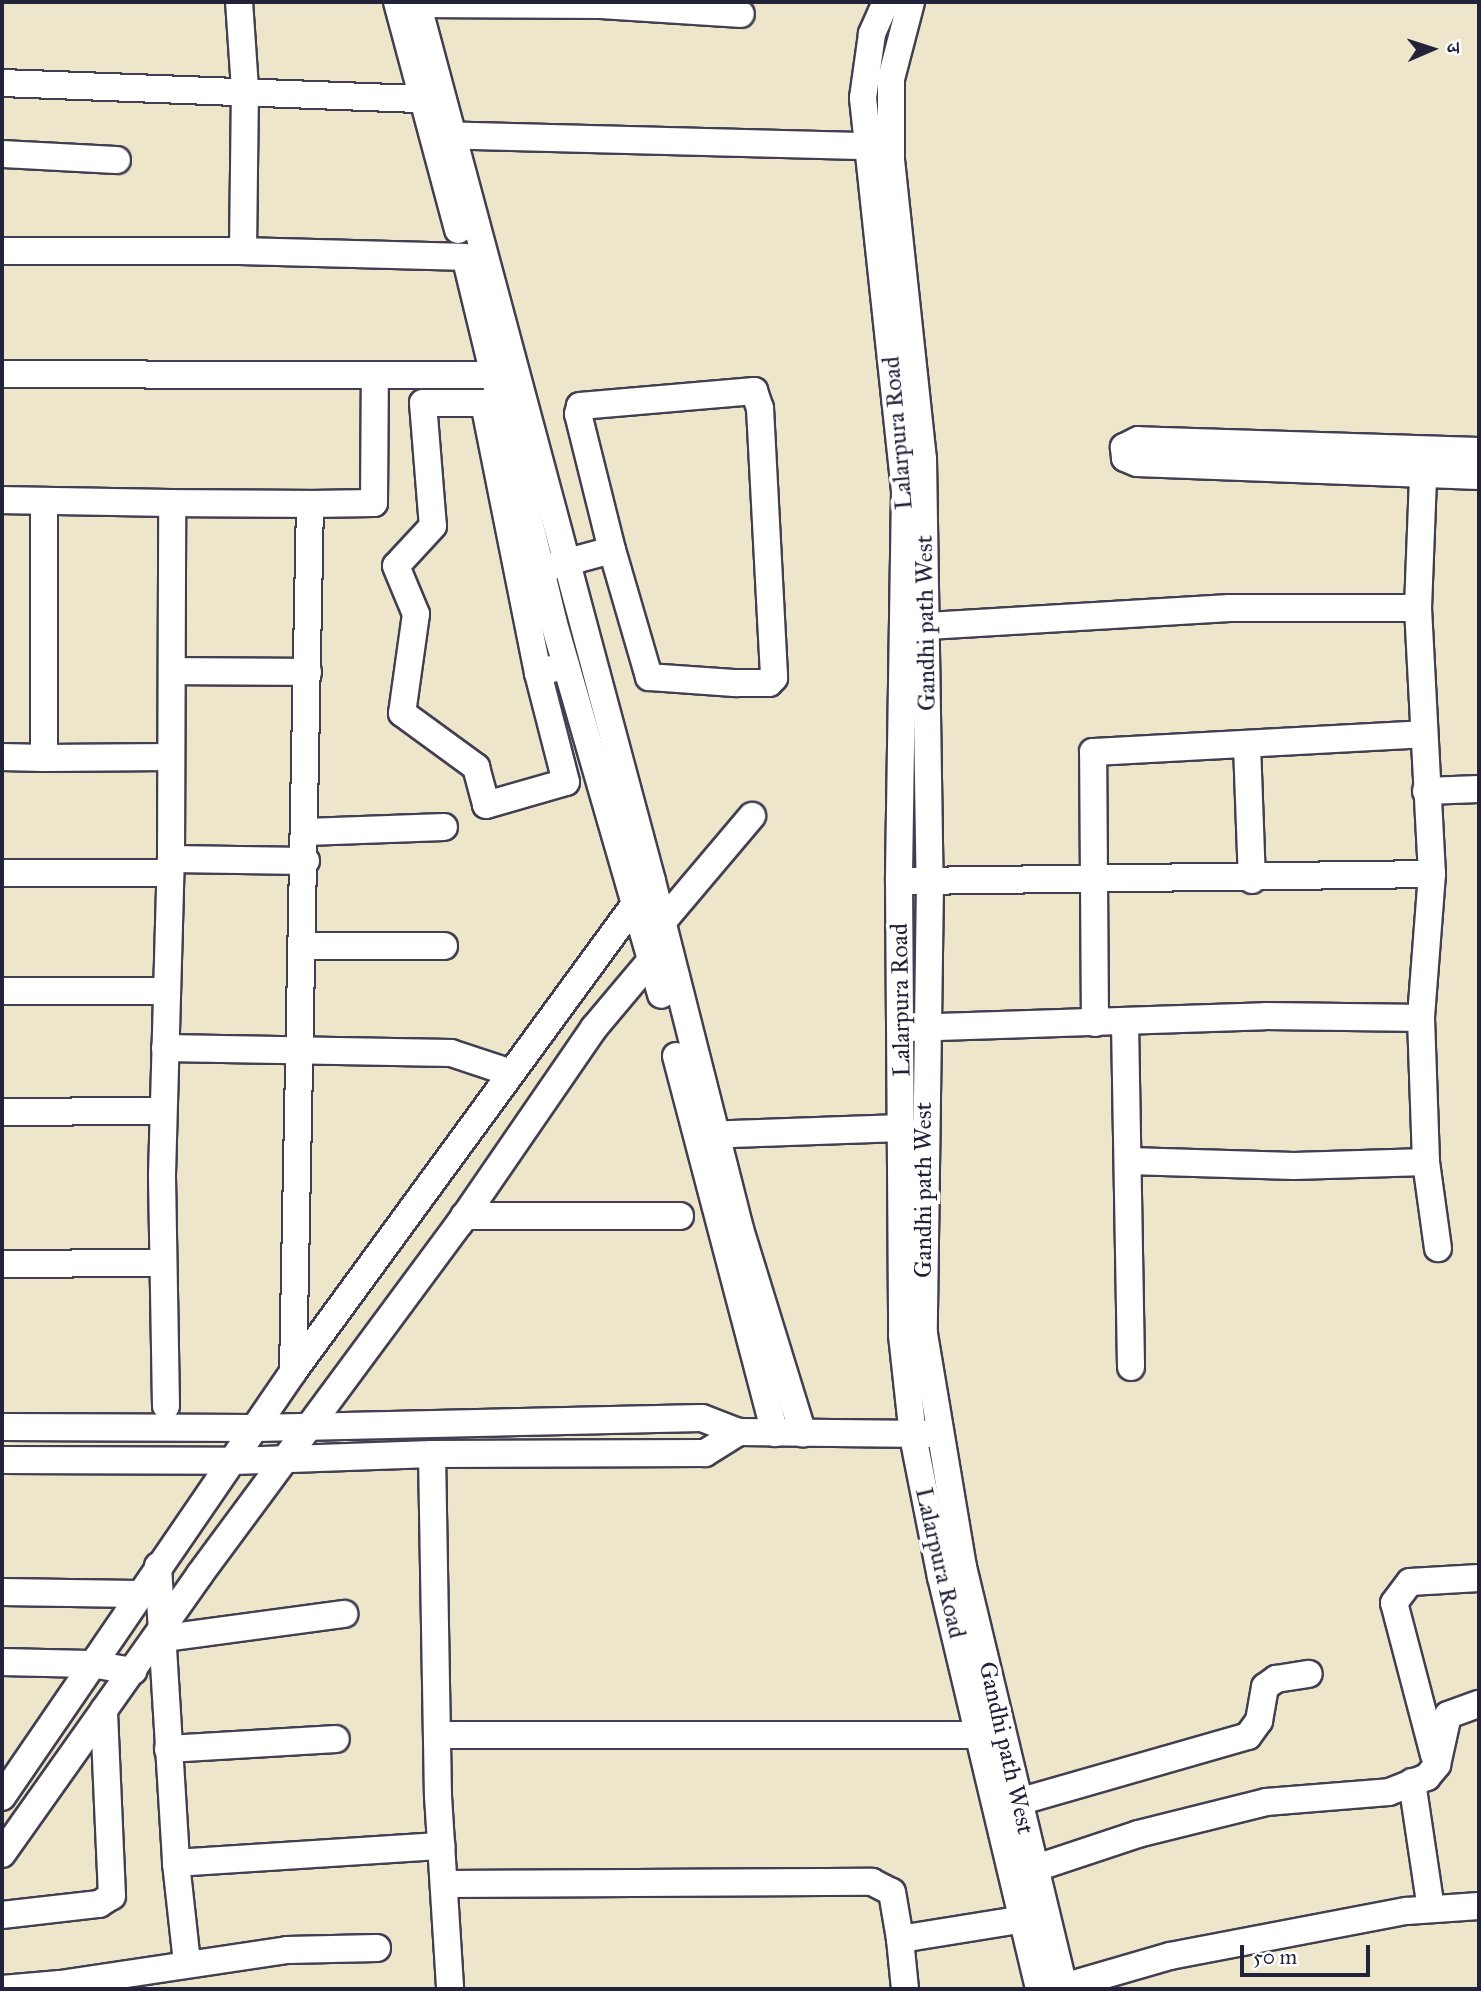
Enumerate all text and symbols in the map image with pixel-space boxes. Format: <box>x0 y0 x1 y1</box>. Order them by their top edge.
north arrow <box>1397 14 1467 84</box>
text: उ <box>1442 42 1465 53</box>
street label: Lalarpura Road <box>877 355 919 511</box>
street label: Gandhi path West <box>910 535 942 711</box>
street label: Lalarpura Road <box>885 923 917 1077</box>
street label: Gandhi path West <box>910 1102 938 1278</box>
street label: Lalarpura Road <box>909 1485 971 1641</box>
street label: Gandhi path West <box>972 1659 1040 1837</box>
scale bar <box>1243 1932 1372 1976</box>
text: 50 m <box>1253 1944 1297 1970</box>

